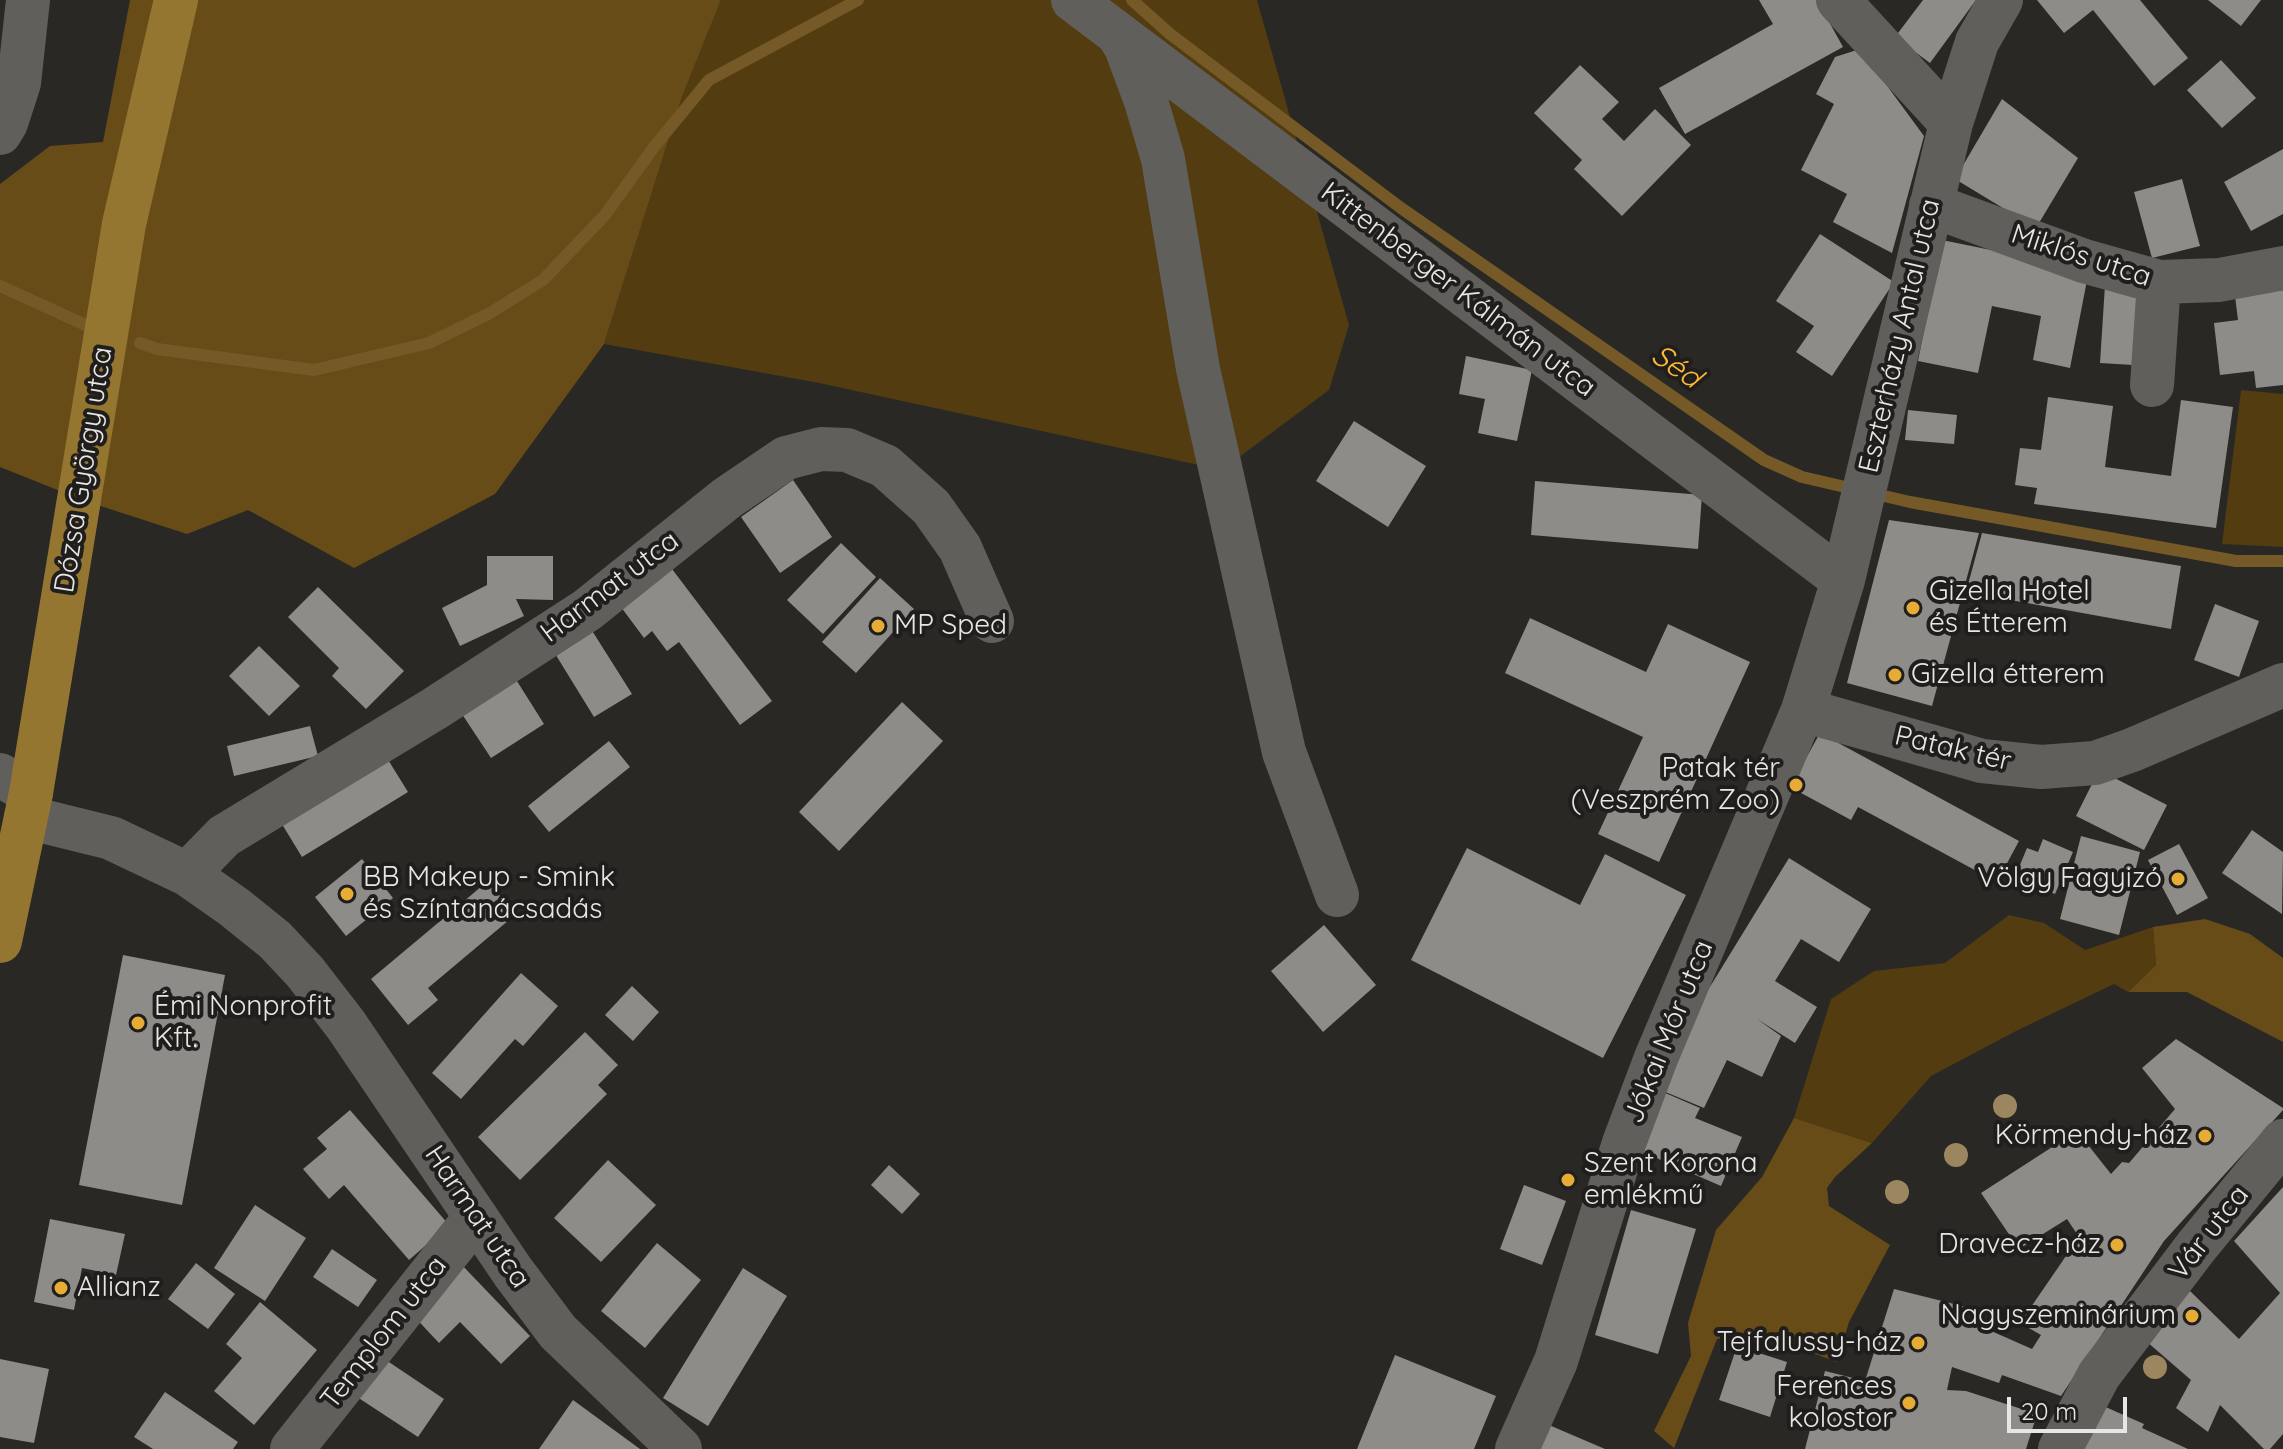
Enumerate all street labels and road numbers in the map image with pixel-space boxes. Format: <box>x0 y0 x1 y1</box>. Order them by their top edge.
street label: Kittenberger Kálmán utca <box>1314 176 1602 404</box>
street label: Eszterházy Antal utca <box>1852 196 1948 476</box>
street label: Miklós utca <box>2007 218 2155 294</box>
street label: Dózsa György utca <box>48 345 120 595</box>
street label: Harmat utca <box>534 524 686 650</box>
street label: Patak tér <box>1891 719 2015 779</box>
street label: Jókai Mór utca <box>1617 936 1721 1128</box>
street label: Harmat utca <box>417 1139 537 1295</box>
street label: Vár utca <box>2162 1179 2256 1287</box>
street label: Templom utca <box>314 1250 454 1416</box>

